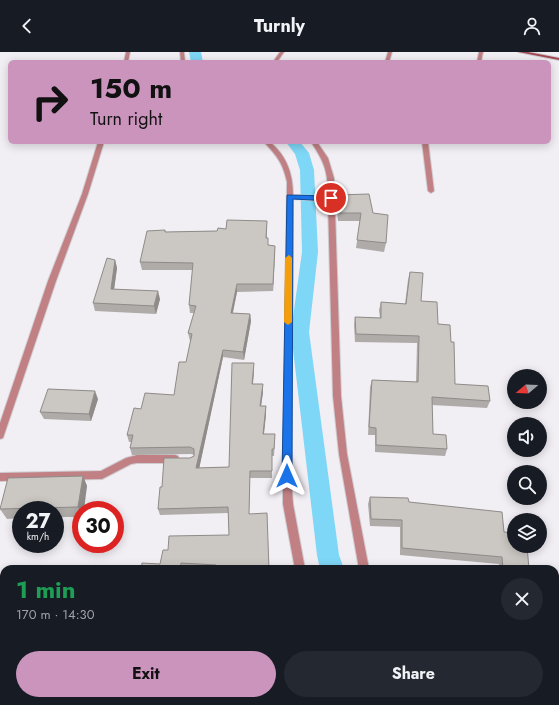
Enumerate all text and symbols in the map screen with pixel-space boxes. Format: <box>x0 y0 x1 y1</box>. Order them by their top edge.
text: Turnly <box>254 13 305 39</box>
icon: back <box>16 15 38 37</box>
icon: person <box>521 15 543 37</box>
text: 150 m <box>90 68 172 109</box>
icon: right <box>24 76 76 128</box>
text: Turn right <box>90 106 162 132</box>
pin <box>314 181 348 215</box>
icon: arrive <box>320 187 342 209</box>
north arrow <box>507 369 547 409</box>
map controls <box>507 369 547 553</box>
button: sound <box>507 417 547 457</box>
position arrow <box>266 455 308 497</box>
button: search <box>507 465 547 505</box>
speed limit sign: 30 <box>72 501 124 553</box>
text: 27 <box>25 507 51 536</box>
button: layers <box>507 513 547 553</box>
text: km/h <box>27 529 49 544</box>
text: 1 min <box>16 572 76 607</box>
button: close <box>501 578 543 620</box>
text: 170 m · 14:30 <box>16 605 94 624</box>
button: Exit <box>16 651 276 697</box>
button: Share <box>284 651 543 697</box>

